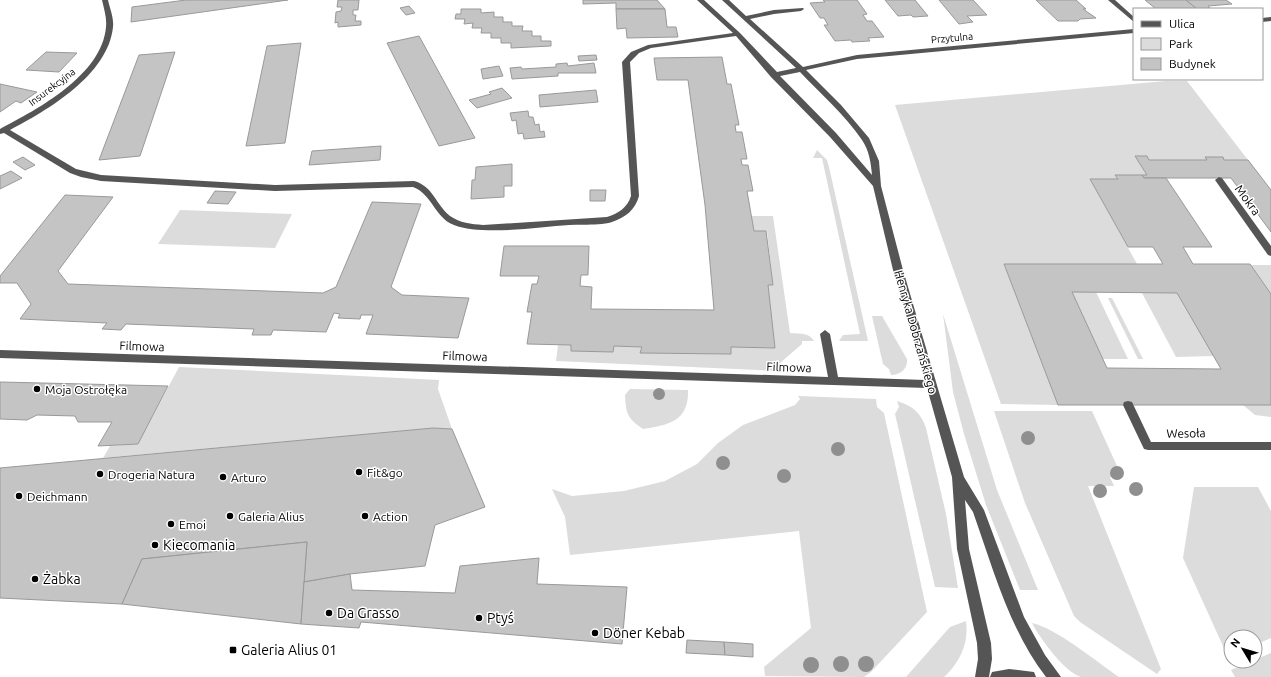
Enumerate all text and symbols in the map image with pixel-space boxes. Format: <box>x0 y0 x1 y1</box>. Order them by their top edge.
legend <box>1133 8 1263 80</box>
text: Ulica <box>1169 17 1195 30</box>
street label: Przytulna <box>930 31 974 45</box>
text: Park <box>1169 37 1193 50</box>
text: Budynek <box>1169 57 1216 70</box>
street label: Insurekcyjna <box>27 66 77 108</box>
street label: Mokra <box>1233 182 1263 218</box>
street label: Henryka Dobrzańskiego <box>892 269 940 395</box>
street label: Filmowa <box>119 339 165 353</box>
street label: Filmowa <box>442 349 488 363</box>
street label: Filmowa <box>766 360 812 374</box>
place label: Moja Ostrołęka <box>45 383 127 396</box>
marker: Moja Ostrołęka <box>32 384 42 394</box>
street label: Wesoła <box>1166 426 1206 440</box>
place label: Fit&go <box>367 466 403 479</box>
marker: Fit&go <box>354 467 364 477</box>
place label: Drogeria Natura <box>108 468 195 481</box>
marker: Drogeria Natura <box>95 469 105 479</box>
place label: Arturo <box>231 471 266 484</box>
marker: Arturo <box>218 472 228 482</box>
place label: Deichmann <box>27 490 88 503</box>
marker: Deichmann <box>14 491 24 501</box>
place label: Galeria Alius <box>238 510 304 523</box>
place label: Action <box>373 510 408 523</box>
marker: Galeria Alius <box>225 511 235 521</box>
marker: Action <box>360 511 370 521</box>
place label: Emoi <box>179 518 206 531</box>
marker: Emoi <box>166 519 176 529</box>
place label: Kiecomania <box>163 537 235 553</box>
marker: Kiecomania <box>150 540 160 550</box>
place label: Żabka <box>43 571 81 587</box>
marker: Żabka <box>30 574 40 584</box>
place label: Da Grasso <box>337 605 399 621</box>
marker: Da Grasso <box>324 608 334 618</box>
place label: Ptyś <box>487 610 514 626</box>
marker: Ptyś <box>474 613 484 623</box>
place label: Döner Kebab <box>603 625 685 641</box>
marker: Döner Kebab <box>590 628 600 638</box>
north arrow <box>1223 629 1263 669</box>
text: N <box>1228 636 1242 650</box>
place label: Galeria Alius 01 <box>241 642 337 658</box>
marker: Galeria Alius 01 <box>228 645 238 655</box>

